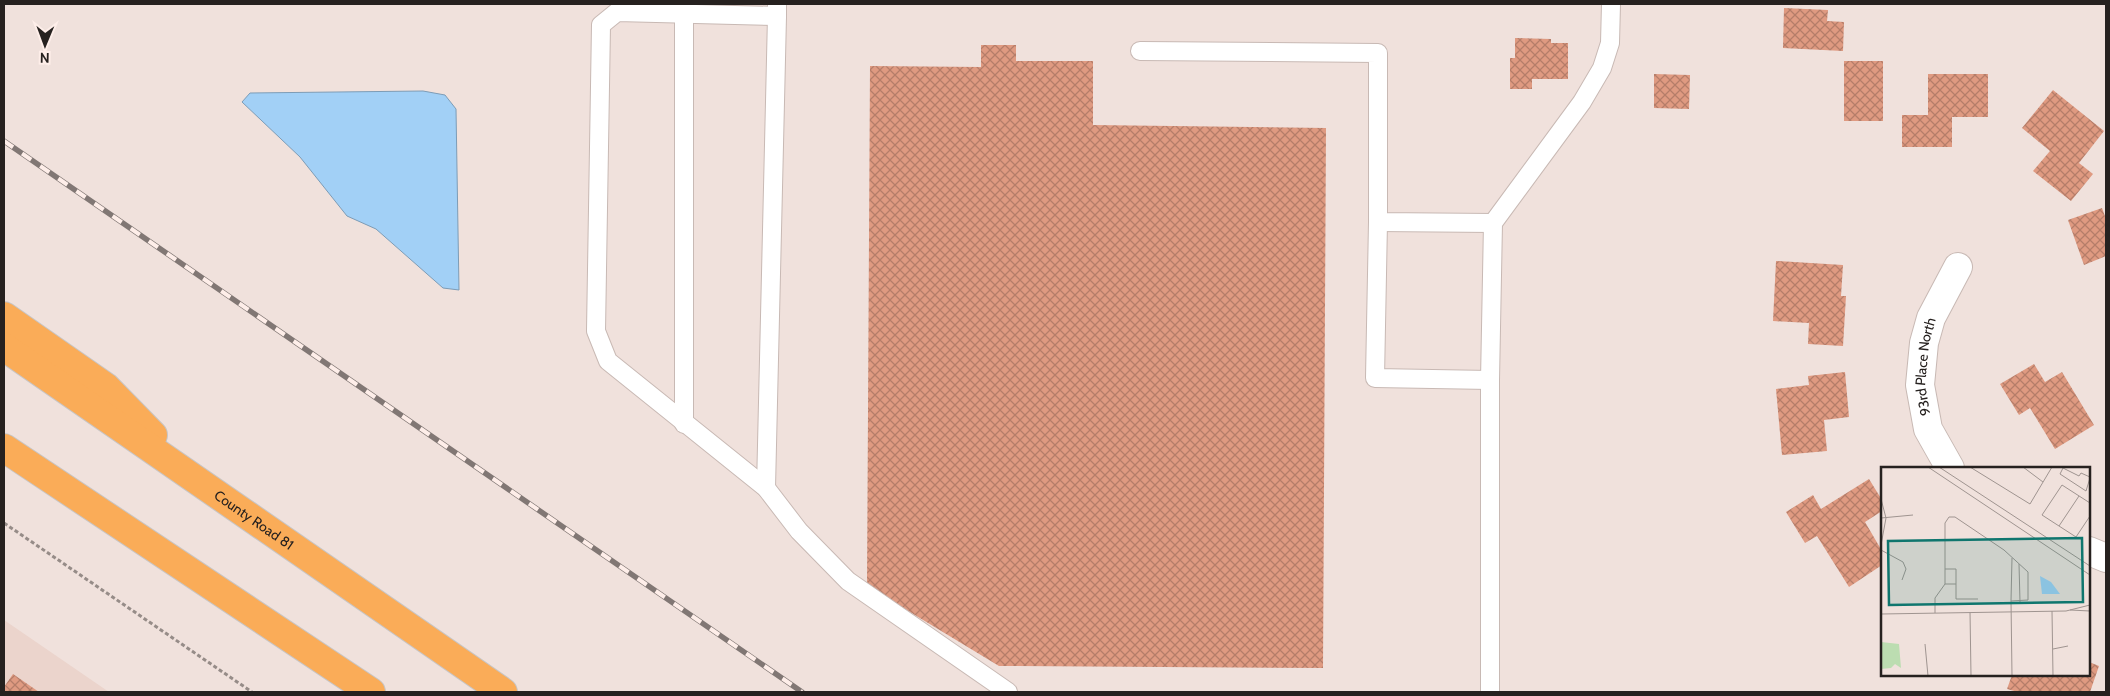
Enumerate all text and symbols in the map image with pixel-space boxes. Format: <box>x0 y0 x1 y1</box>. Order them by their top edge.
north arrow <box>20 20 70 70</box>
text: N <box>40 49 50 67</box>
street label: 93rd Place North <box>1911 316 1940 417</box>
inset map <box>1881 467 2090 676</box>
street label: County Road 81 <box>211 486 297 554</box>

